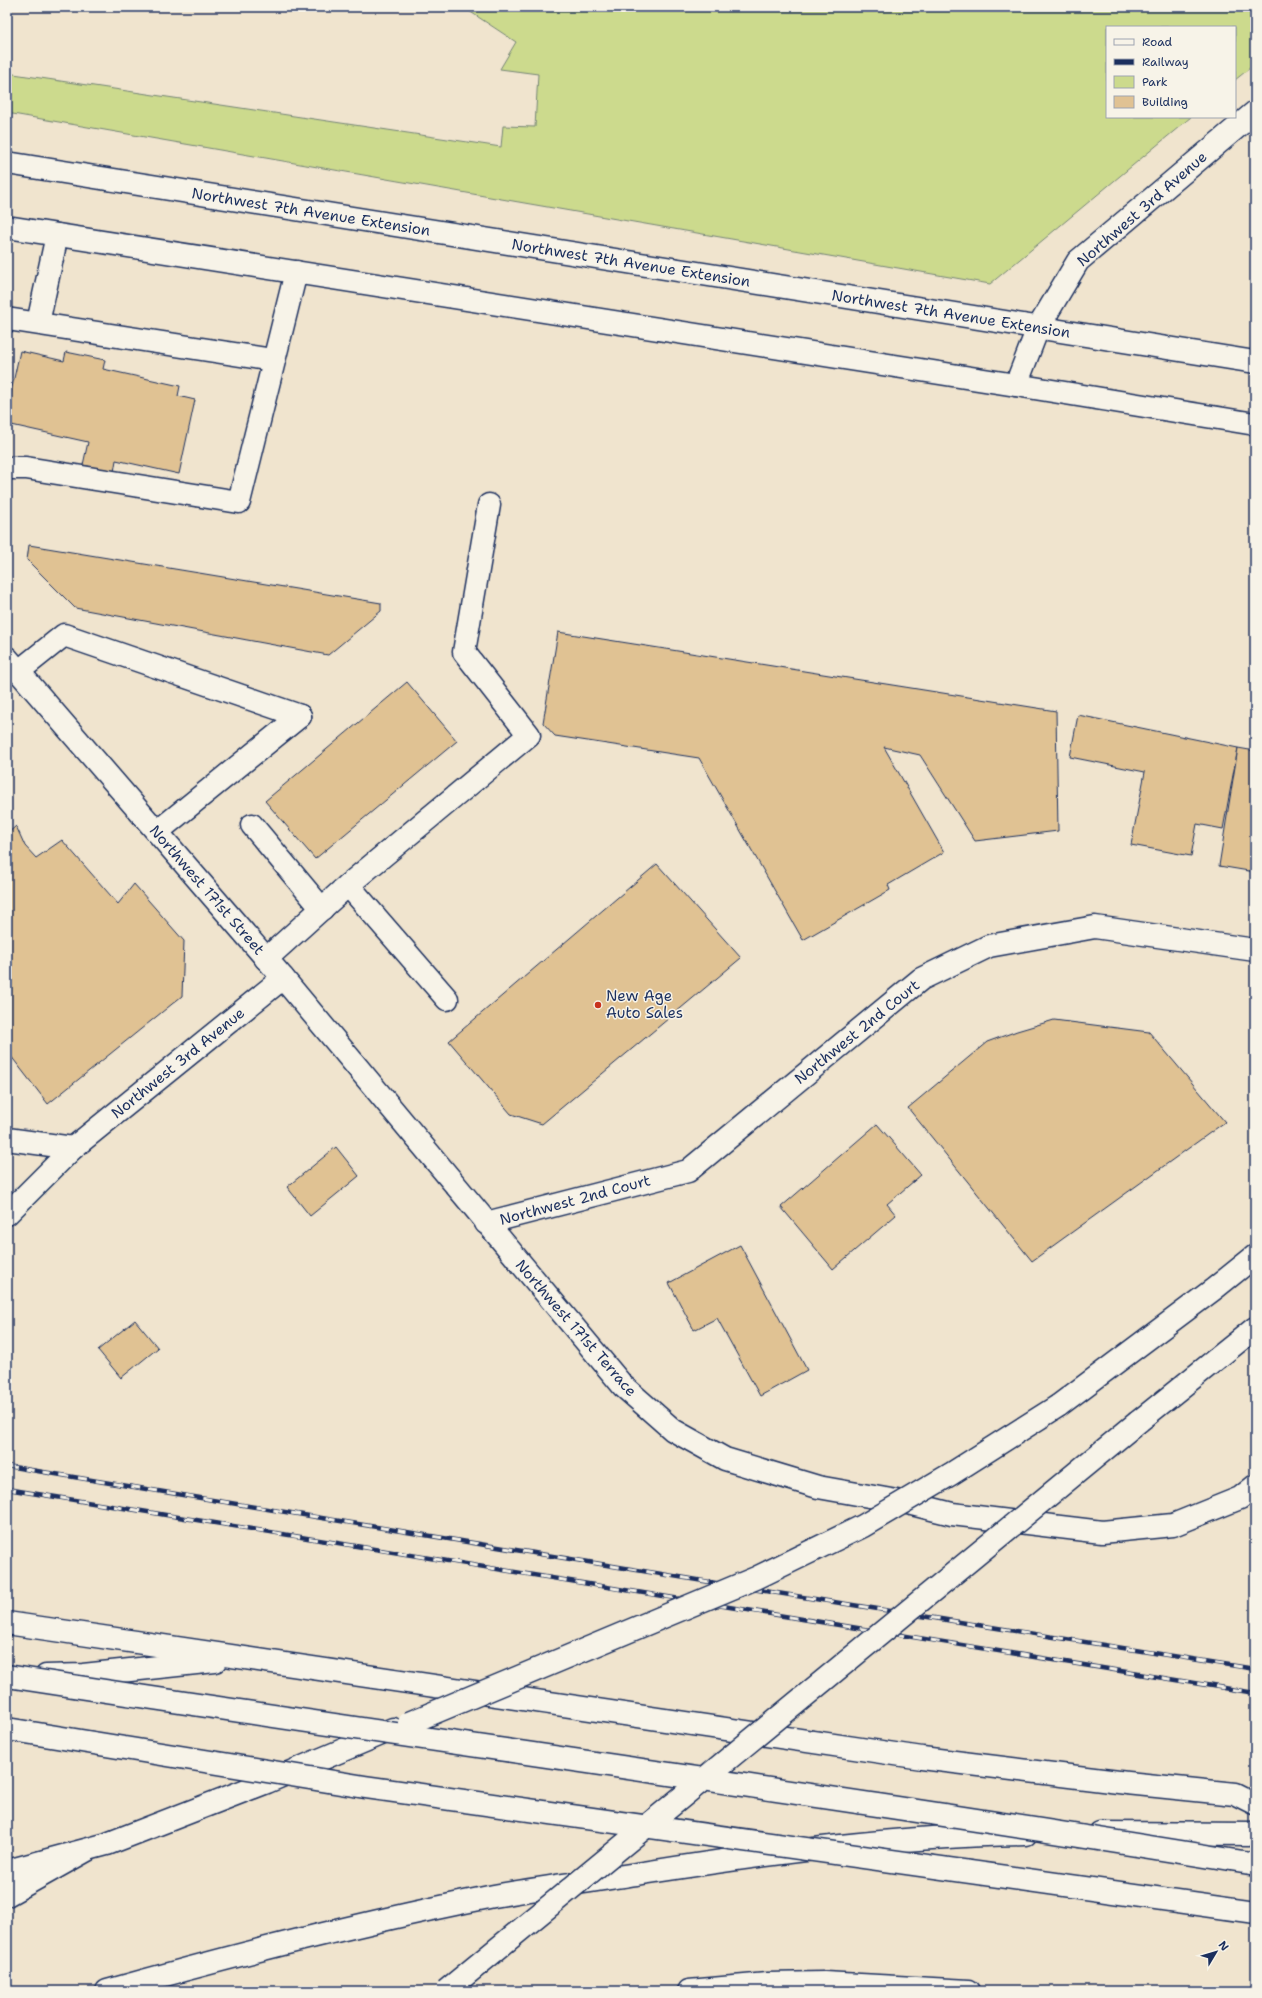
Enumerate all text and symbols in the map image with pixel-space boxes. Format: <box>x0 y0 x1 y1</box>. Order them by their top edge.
legend <box>1106 26 1236 118</box>
text: Road <box>1142 34 1173 50</box>
text: Railway <box>1142 54 1189 70</box>
text: Park <box>1142 74 1168 90</box>
text: Building <box>1142 94 1188 110</box>
street label: Northwest 3rd Avenue <box>1073 147 1211 271</box>
street label: Northwest 7th Avenue Extension <box>190 183 432 241</box>
street label: Northwest 7th Avenue Extension <box>510 234 752 292</box>
street label: Northwest 7th Avenue Extension <box>830 285 1072 343</box>
street label: Northwest 171st Street <box>145 821 269 959</box>
street label: Northwest 2nd Court <box>790 975 924 1089</box>
place label: New Age Auto Sales <box>606 986 683 1023</box>
marker: New Age Auto Sales <box>593 1000 603 1010</box>
street label: Northwest 3rd Avenue <box>107 1003 249 1123</box>
street label: Northwest 2nd Court <box>497 1170 653 1230</box>
street label: Northwest 171st Terrace <box>511 1255 641 1401</box>
north arrow <box>1196 1932 1236 1972</box>
text: N <box>1215 1938 1232 1954</box>

